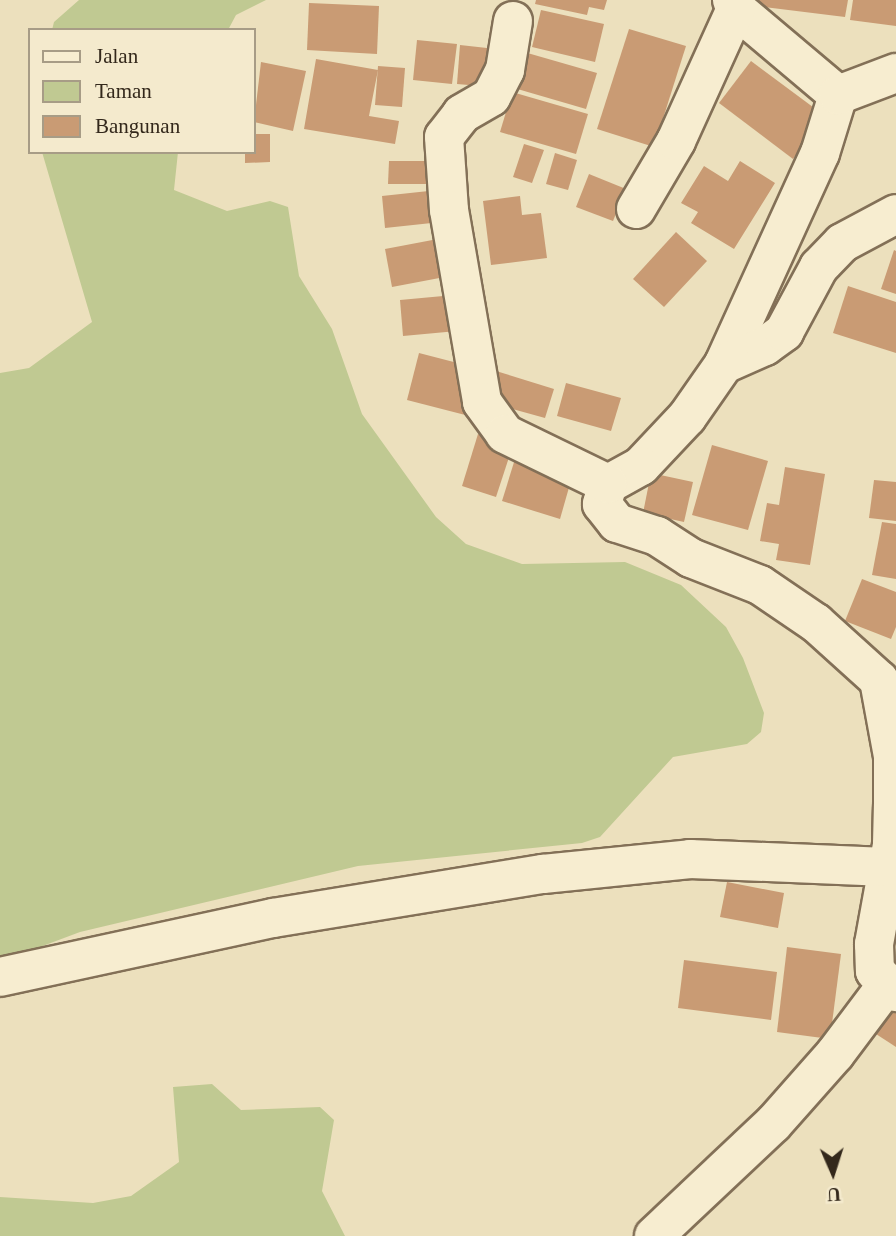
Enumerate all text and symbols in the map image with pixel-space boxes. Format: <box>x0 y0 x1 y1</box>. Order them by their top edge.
legend <box>28 28 256 154</box>
text: Jalan <box>95 44 138 68</box>
text: Taman <box>95 79 152 103</box>
text: Bangunan <box>95 114 180 138</box>
north arrow <box>798 1138 868 1208</box>
text: U <box>827 1184 842 1205</box>

